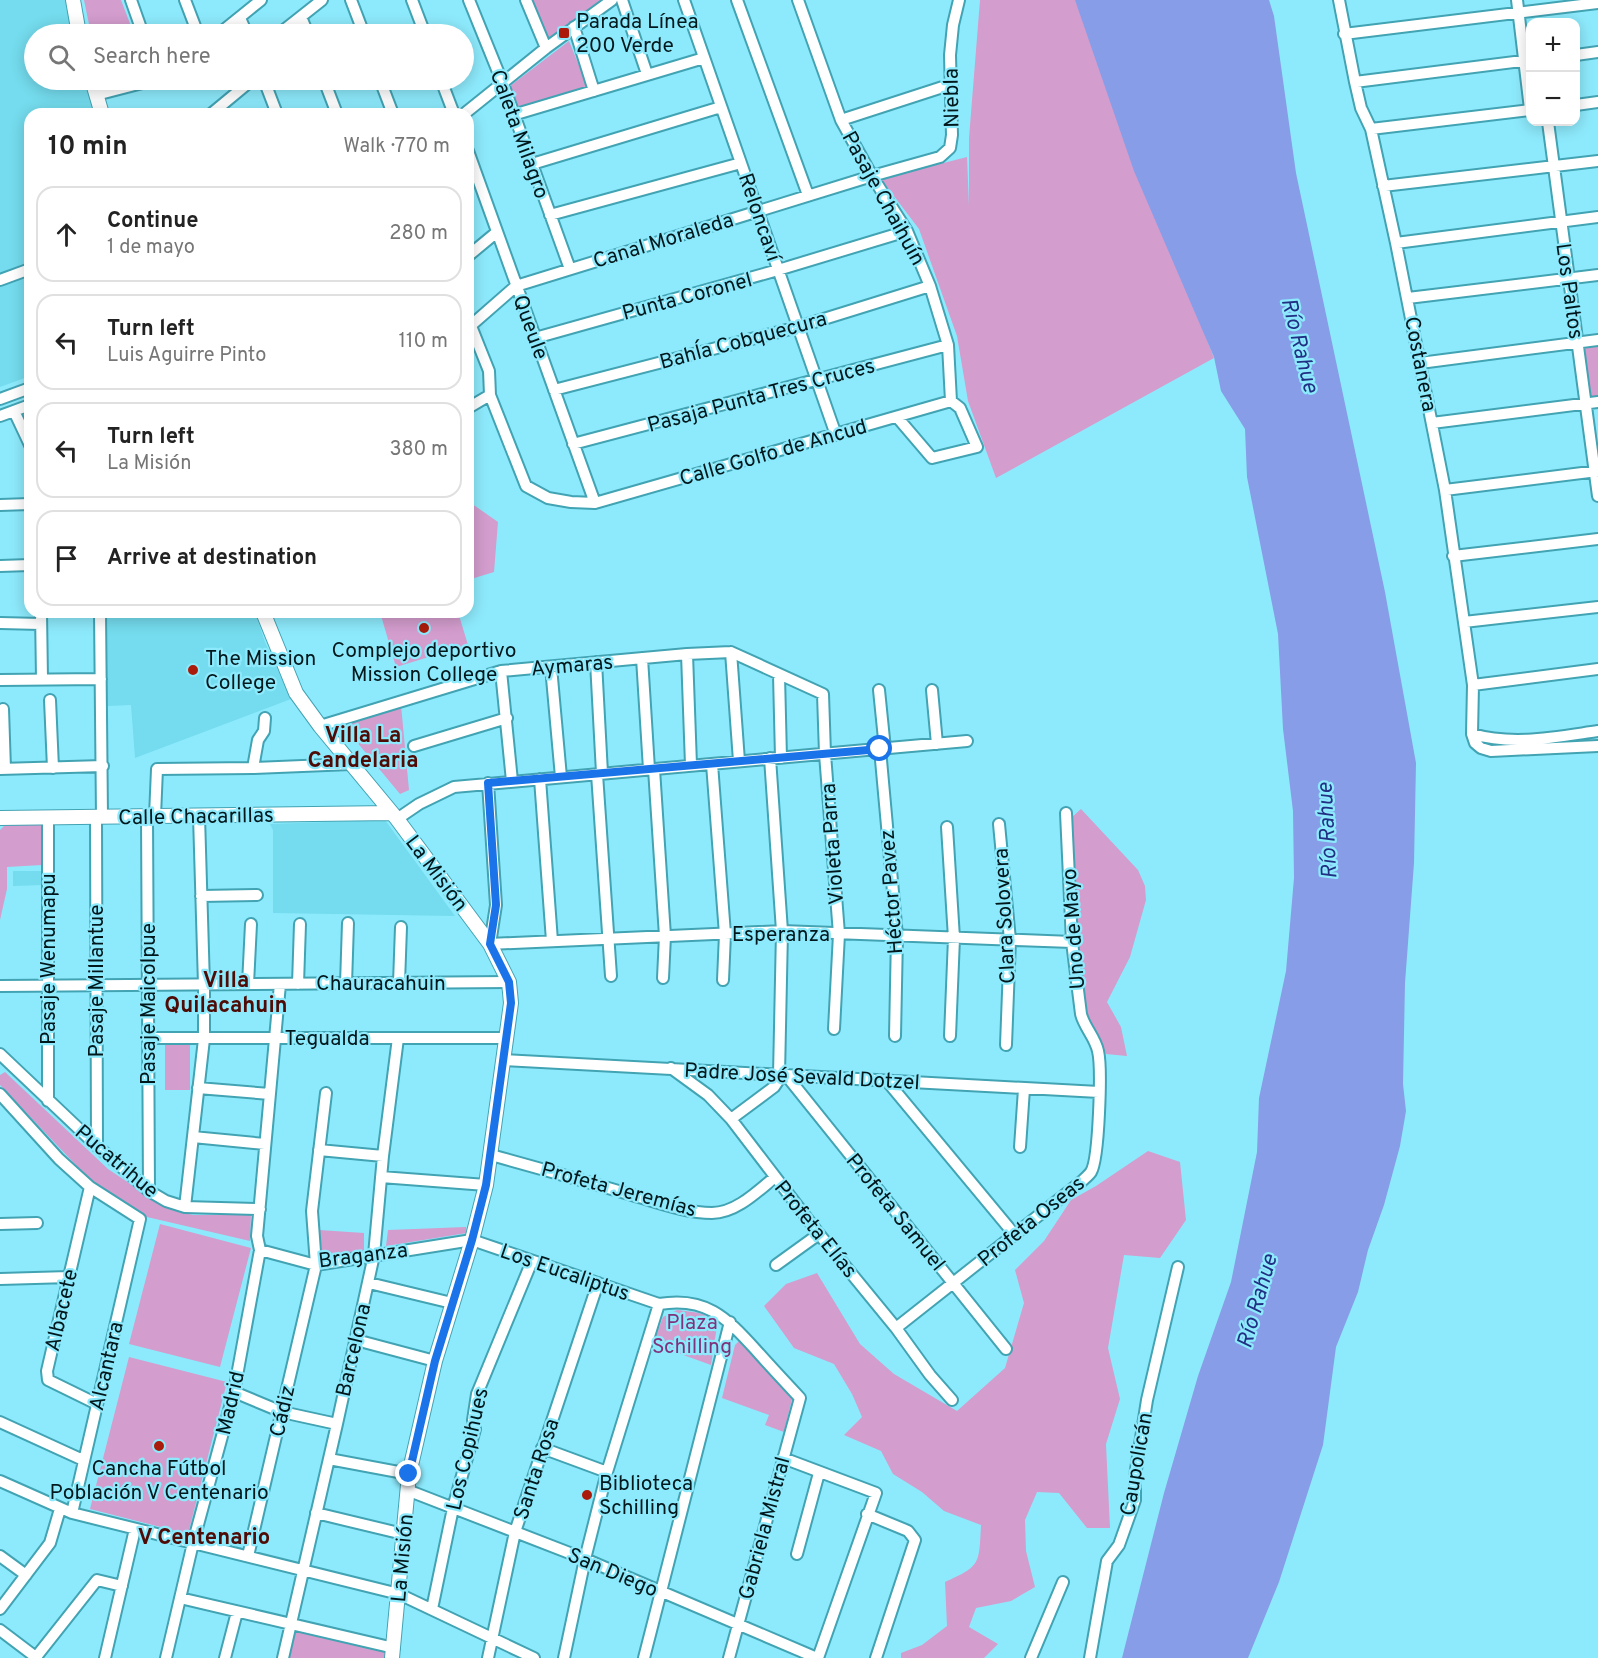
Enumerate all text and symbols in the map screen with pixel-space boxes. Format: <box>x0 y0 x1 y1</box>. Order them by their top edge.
place label: Parada Línea 200 Verde <box>576 9 698 60</box>
map controls <box>1526 18 1580 126</box>
button: + <box>1526 18 1580 72</box>
search box <box>24 24 474 90</box>
marker: Parada Línea 200 Verde <box>557 26 571 40</box>
icon: search <box>45 41 78 74</box>
text: Search here <box>93 44 211 71</box>
street label: Caleta Milagro <box>483 66 554 203</box>
street label: Niebla <box>938 68 967 128</box>
button: − <box>1526 72 1580 126</box>
street label: Pasaje Chaihuín <box>835 127 931 271</box>
text: 10 min <box>48 131 128 164</box>
text: Walk · 770 m <box>343 134 450 160</box>
street label: Reloncaví <box>731 170 787 267</box>
street label: Canal Moraleda <box>590 207 737 276</box>
text: Continue <box>107 208 198 235</box>
icon: ahead <box>50 218 83 251</box>
text: 280 m <box>389 221 448 247</box>
text: 1 de mayo <box>107 235 195 261</box>
street label: Los Paltos <box>1548 242 1589 341</box>
street label: Punta Coronel <box>619 267 755 328</box>
street label: Queule <box>505 291 554 364</box>
water label: Río Rahue <box>1274 295 1324 396</box>
street label: BahÍa Cobquecura <box>657 305 830 377</box>
street label: Costanera <box>1397 314 1442 414</box>
text: Turn left <box>107 316 195 343</box>
icon: left <box>50 326 83 359</box>
text: 110 m <box>399 329 448 355</box>
text: Luis Aguirre Pinto <box>107 343 266 369</box>
street label: Pasaja Punta Tres Cruces <box>645 353 878 440</box>
street label: Calle Golfo de Ancud <box>676 414 870 493</box>
text: Turn left <box>107 424 195 451</box>
icon: left <box>50 434 83 467</box>
text: 380 m <box>389 437 448 463</box>
text: La Misión <box>107 451 191 477</box>
icon: arrive <box>50 542 83 575</box>
text: Arrive at destination <box>107 545 317 572</box>
marker: Complejo deportivo Mission College <box>417 621 431 635</box>
place label: Complejo deportivo Mission College <box>332 638 516 689</box>
place label: The Mission College <box>205 646 316 697</box>
street label: Aymaras <box>530 649 614 684</box>
marker: The Mission College <box>186 663 200 677</box>
district label: Villa La Candelaria <box>308 723 418 775</box>
route start <box>866 735 892 761</box>
water label: Río Rahue <box>1312 781 1345 880</box>
street label: Violeta Parra <box>816 782 851 906</box>
street label: Calle Chacarillas <box>118 803 274 832</box>
street label: Héctor Pavez <box>875 829 910 955</box>
street label: La Misión <box>398 830 473 917</box>
street label: Clara Solovera <box>988 847 1023 985</box>
street label: Uno de Mayo <box>1057 867 1092 990</box>
street label: Pasaje Wenumapu <box>36 873 63 1045</box>
street label: Pasaje Millantue <box>84 904 111 1058</box>
street label: Esperanza <box>732 922 830 949</box>
street label: Pasaje Maicolpue <box>136 923 163 1085</box>
district label: Villa Quilacahuin <box>164 968 288 1020</box>
street label: Chauracahuin <box>316 971 446 998</box>
street label: Tegualda <box>284 1026 370 1053</box>
street label: Padre José Sevald Dotzel <box>683 1058 920 1097</box>
street label: Pucatrihue <box>69 1119 163 1205</box>
street label: Profeta Samuel <box>839 1149 951 1277</box>
street label: Profeta Jeremías <box>538 1157 699 1224</box>
street label: Profeta Oseas <box>973 1171 1091 1274</box>
street label: Profeta Elías <box>767 1176 862 1284</box>
street label: Braganza <box>317 1238 409 1275</box>
street label: Los Eucaliptus <box>496 1239 633 1308</box>
water label: Río Rahue <box>1232 1251 1285 1352</box>
street label: Albacete <box>40 1266 85 1354</box>
street label: Barcelona <box>331 1301 378 1400</box>
park label: Plaza Schilling <box>652 1310 732 1361</box>
street label: Alcantara <box>84 1319 131 1414</box>
street label: Madrid <box>211 1369 252 1438</box>
street label: Cádiz <box>264 1383 303 1440</box>
street label: Los Copihues <box>441 1385 496 1513</box>
street label: Caupolicán <box>1115 1410 1160 1518</box>
street label: Santa Rosa <box>508 1415 566 1523</box>
marker: Cancha Fútbol Población V Centenario <box>152 1439 166 1453</box>
street label: Gabriela Mistral <box>733 1454 797 1603</box>
place label: Cancha Fútbol Población V Centenario <box>49 1456 269 1507</box>
route end <box>395 1460 421 1486</box>
place label: Biblioteca Schilling <box>599 1471 693 1522</box>
marker: Biblioteca Schilling <box>580 1488 594 1502</box>
street label: La Misión <box>386 1513 421 1603</box>
district label: V Centenario <box>138 1525 270 1552</box>
street label: San Diego <box>563 1542 662 1604</box>

